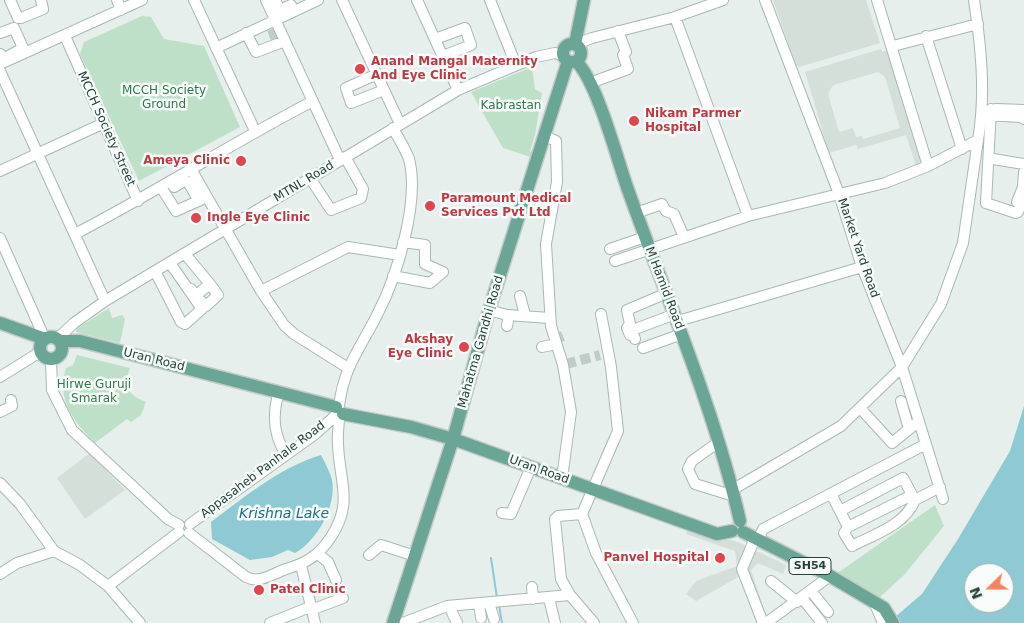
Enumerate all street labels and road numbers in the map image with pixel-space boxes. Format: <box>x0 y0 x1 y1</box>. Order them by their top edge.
street label: MCCH Society Street <box>74 69 138 189</box>
street label: MTNL Road <box>271 159 337 205</box>
street label: Market Yard Road <box>834 196 882 300</box>
street label: M Hamid Road <box>642 245 686 331</box>
street label: Mahatma Gandhi Road <box>455 274 507 410</box>
street label: Uran Road <box>122 345 186 375</box>
street label: Appasaheb Panhale Road <box>198 418 328 522</box>
street label: Uran Road <box>507 453 571 487</box>
road number: SH54 <box>789 558 831 574</box>

